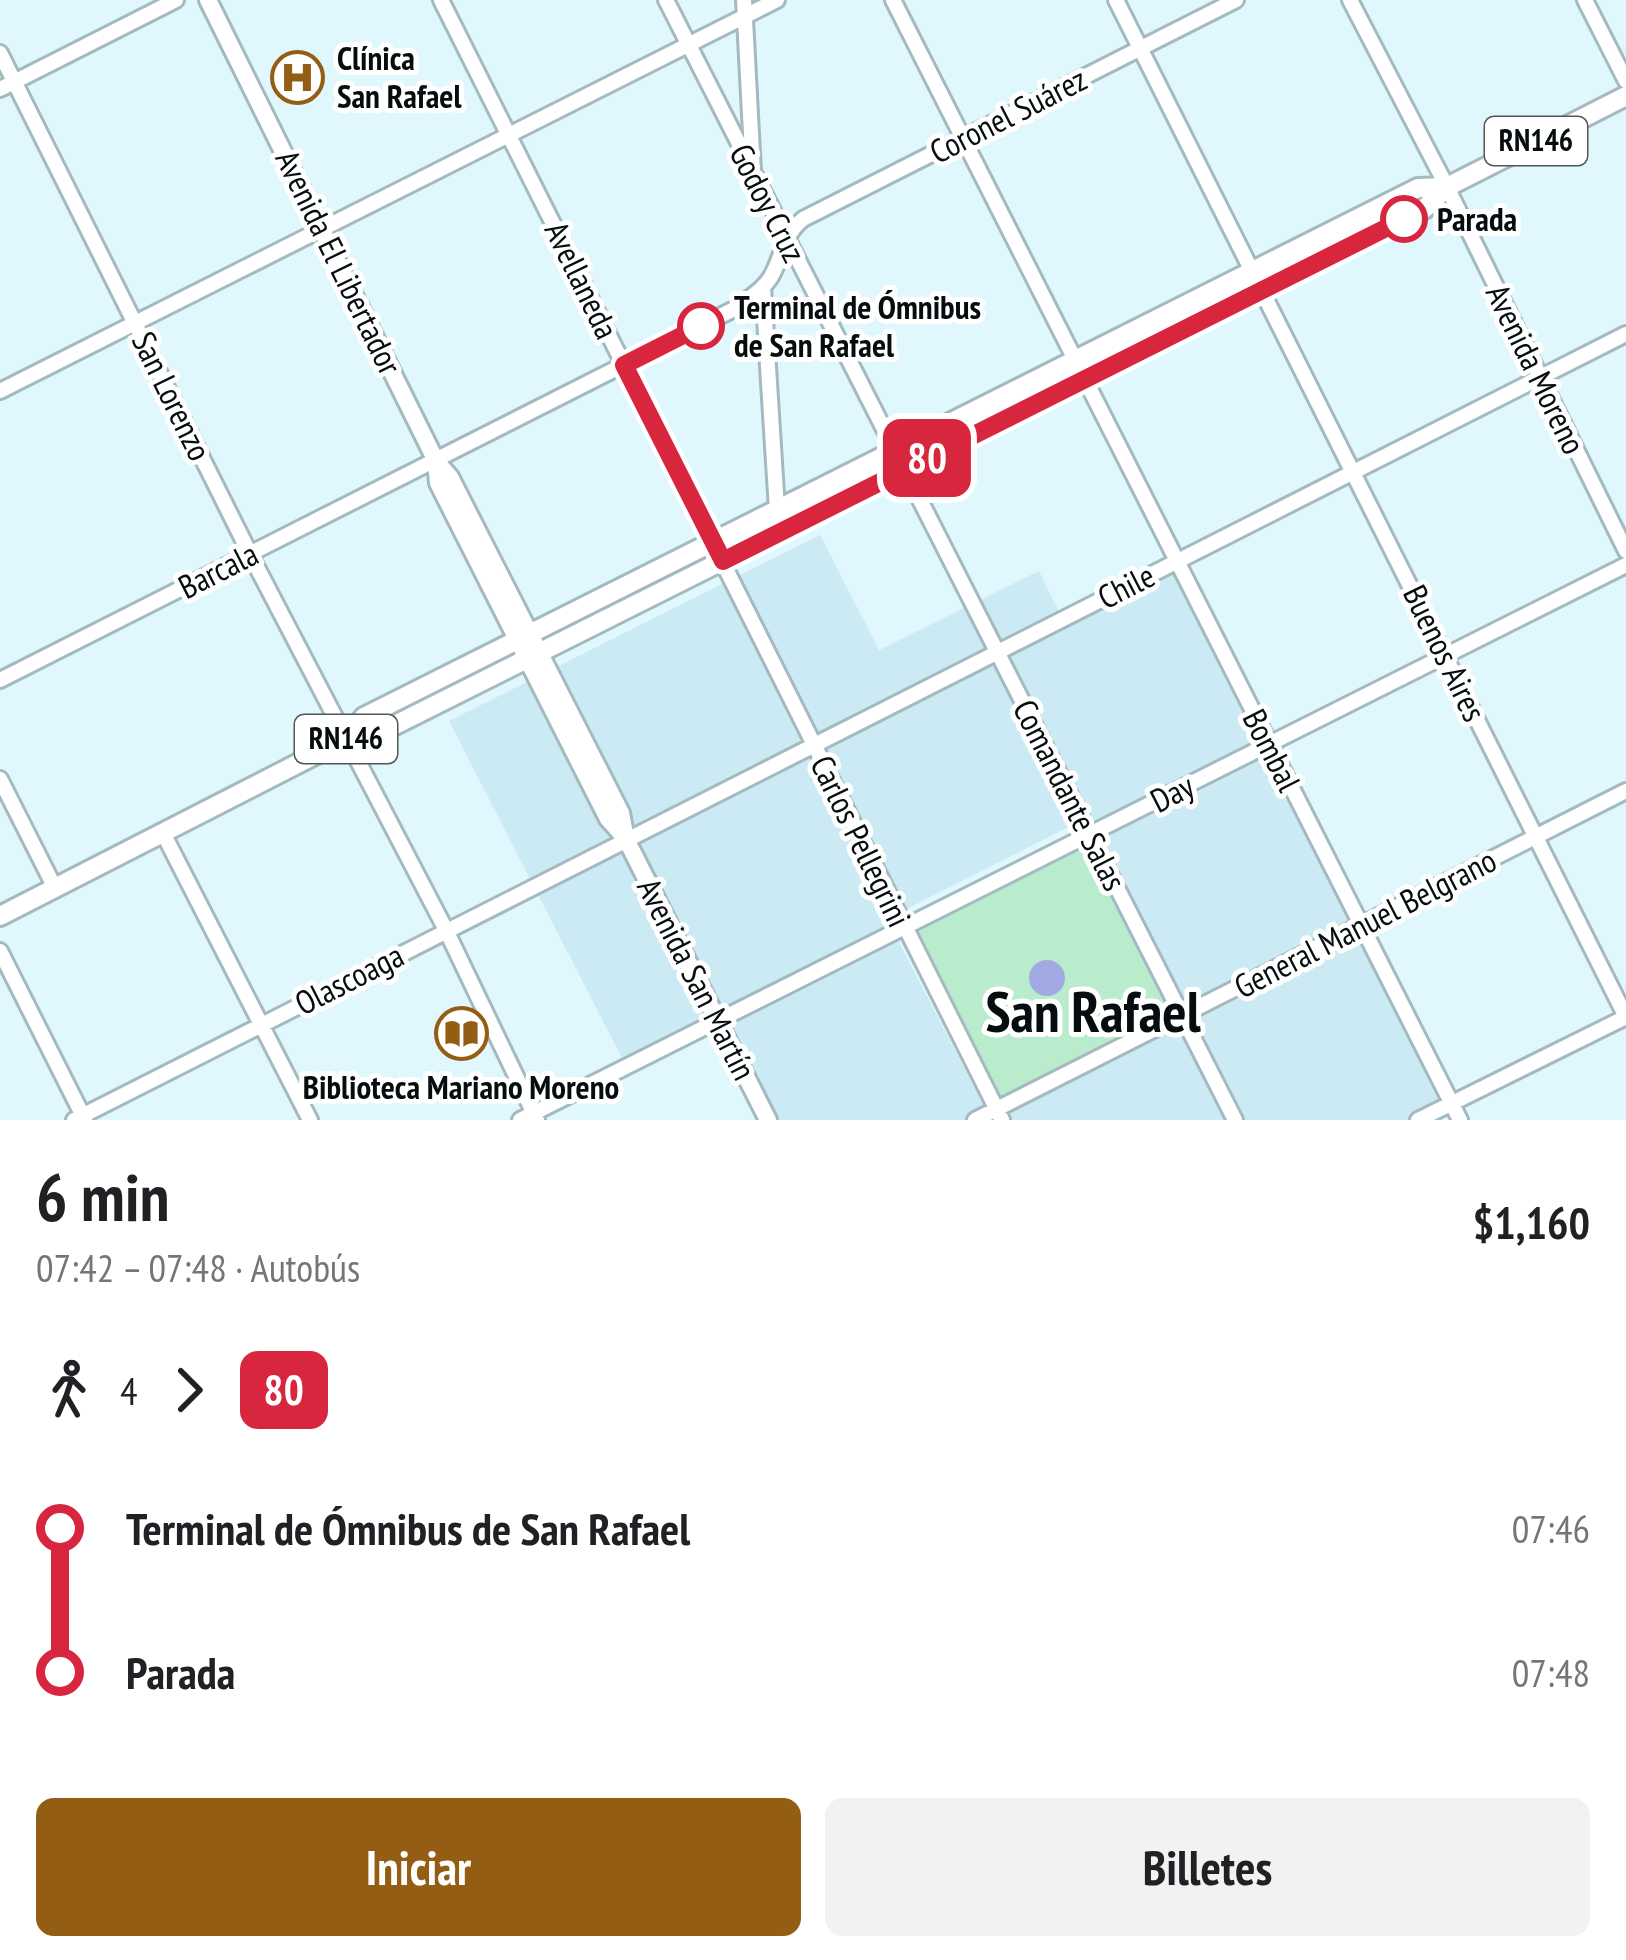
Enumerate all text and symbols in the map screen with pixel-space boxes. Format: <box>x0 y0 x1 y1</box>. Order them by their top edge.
place label: Clínica San Rafael <box>337 36 462 117</box>
hospital icon: Clínica San Rafael <box>270 49 326 105</box>
street label: Coronel Suárez <box>922 57 1093 172</box>
road number: RN146 <box>1485 117 1587 165</box>
street label: Godoy Cruz <box>720 136 816 269</box>
street label: Avenida El Libertador <box>267 142 412 381</box>
marker: Parada <box>1382 197 1426 241</box>
place label: Parada <box>1437 197 1517 240</box>
street label: Avellaneda <box>536 214 629 345</box>
street label: Avenida Moreno <box>1477 277 1596 461</box>
place label: Terminal de Ómnibus de San Rafael <box>734 285 981 366</box>
marker: Terminal de Ómnibus de San Rafael <box>679 304 723 348</box>
street label: San Lorenzo <box>123 324 222 467</box>
line badge: 80 <box>873 419 981 497</box>
text: 80 <box>907 430 947 485</box>
street label: Barcala <box>171 531 265 608</box>
street label: Chile <box>1090 553 1161 618</box>
street label: Buenos Aires <box>1394 578 1497 728</box>
street label: Comandante Salas <box>1004 692 1137 897</box>
street label: Bombal <box>1234 701 1311 798</box>
road number: RN146 <box>295 715 397 763</box>
street label: Carlos Pellegrini <box>801 748 921 934</box>
street label: Day <box>1143 763 1201 821</box>
street label: General Manuel Belgrano <box>1227 838 1503 1007</box>
street label: Avenida San Martín <box>628 871 767 1087</box>
street label: Olascoaga <box>287 933 410 1024</box>
district label: San Rafael <box>985 974 1201 1048</box>
library icon: Biblioteca Mariano Moreno <box>433 1005 489 1061</box>
place label: Biblioteca Mariano Moreno <box>303 1065 619 1108</box>
text: 6 min <box>36 1154 169 1239</box>
text: $1,160 <box>1473 1193 1590 1251</box>
text: 07:42 – 07:48 · Autobús <box>36 1242 360 1293</box>
icon: walk <box>36 1357 102 1423</box>
icon: forward <box>156 1357 222 1423</box>
text: 80 <box>264 1362 304 1417</box>
text: 4 <box>120 1365 138 1416</box>
text: Terminal de Ómnibus de San Rafael <box>126 1499 690 1557</box>
text: 07:46 <box>1512 1503 1590 1554</box>
text: Parada <box>126 1643 235 1701</box>
text: 07:48 <box>1512 1647 1590 1698</box>
button: Iniciar <box>36 1798 801 1936</box>
button: Billetes <box>825 1798 1590 1936</box>

